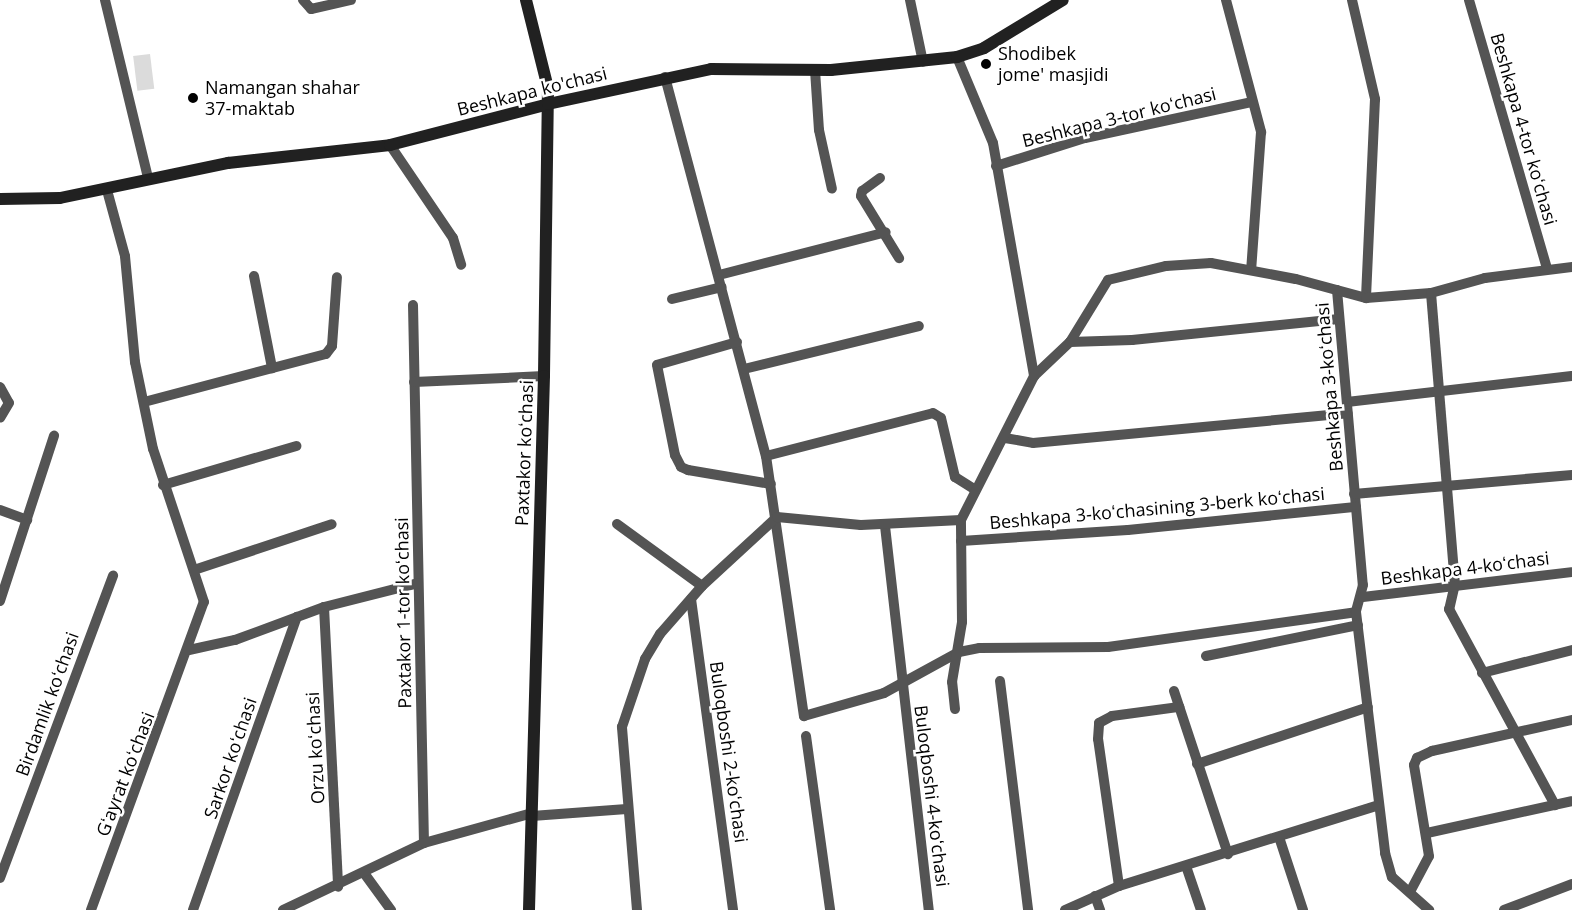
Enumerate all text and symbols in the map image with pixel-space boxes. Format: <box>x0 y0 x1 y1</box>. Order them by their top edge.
street label: Beshkapa 4-tor koʻchasi <box>1486 30 1562 228</box>
place label: Shodibek jome' masjidi <box>998 43 1109 86</box>
marker: Shodibek jome' masjidi <box>979 57 993 71</box>
street label: Beshkapa ko'chasi <box>455 62 609 120</box>
place label: Namangan shahar 37-maktab <box>205 77 360 119</box>
street label: Beshkapa 3-tor koʻchasi <box>1020 82 1218 152</box>
marker: Namangan shahar 37-maktab <box>186 91 200 105</box>
street label: Beshkapa 3-koʻchasi <box>1311 302 1347 472</box>
street label: Paxtakor koʻchasi <box>511 380 537 526</box>
street label: Beshkapa 3-koʻchasining 3-berk koʻchasi <box>988 483 1326 533</box>
street label: Paxtakor 1-tor koʻchasi <box>391 517 415 709</box>
street label: Beshkapa 4-koʻchasi <box>1379 547 1551 589</box>
street label: Birdamlik koʻchasi <box>11 629 83 779</box>
street label: Buloqboshi 2-koʻchasi <box>706 660 752 844</box>
street label: Orzu koʻchasi <box>301 691 329 805</box>
street label: Sarkor koʻchasi <box>199 695 261 821</box>
street label: Buloqboshi 4-koʻchasi <box>910 704 954 888</box>
street label: Gʻayrat koʻchasi <box>91 709 159 839</box>

